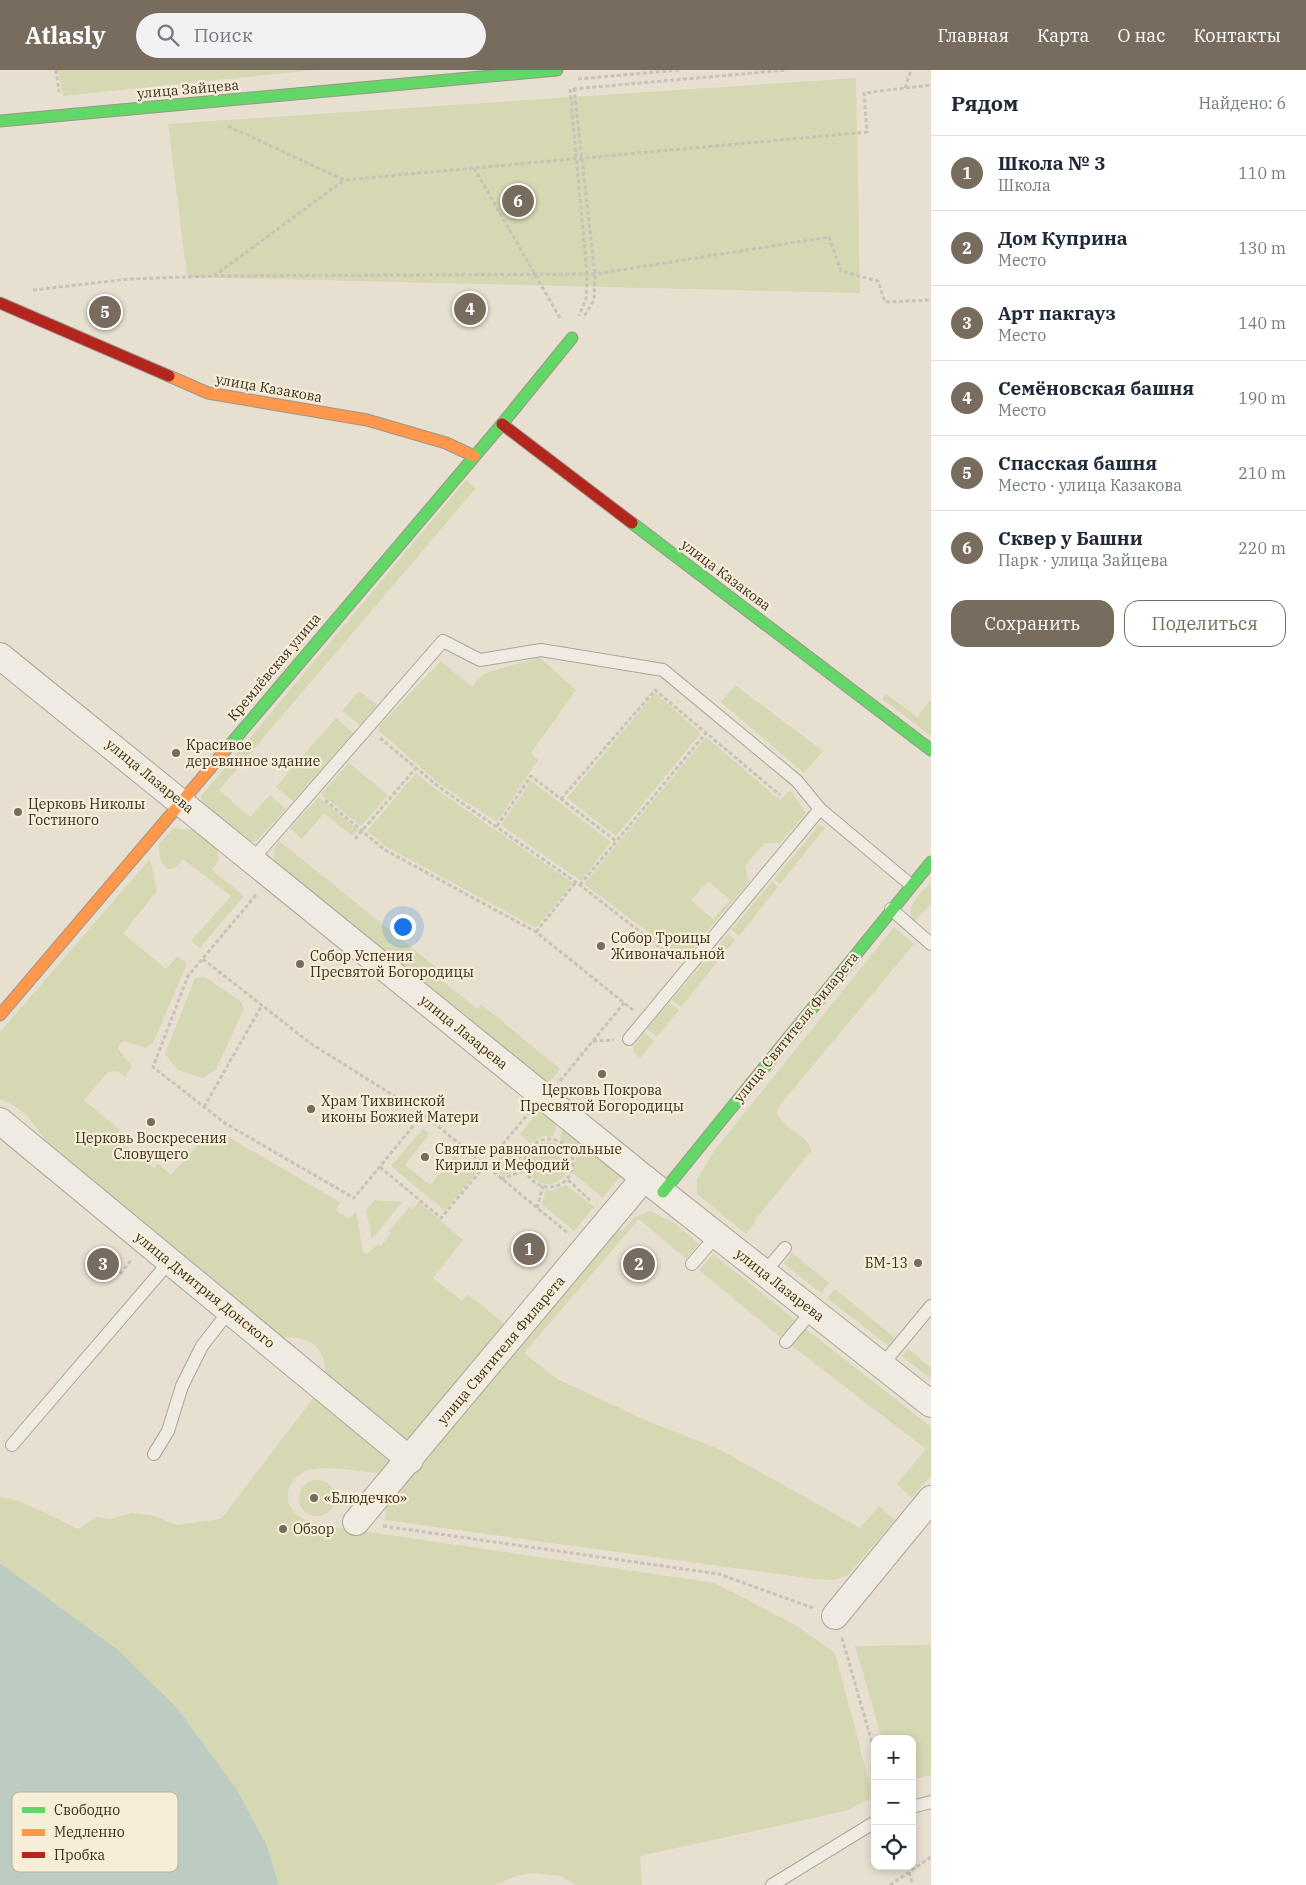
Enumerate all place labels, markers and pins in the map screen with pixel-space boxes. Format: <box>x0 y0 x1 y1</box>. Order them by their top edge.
pin: 6 <box>502 182 534 220</box>
pin: 4 <box>454 290 486 328</box>
pin: 5 <box>89 293 121 331</box>
place label: Красивое деревянное здание <box>186 736 320 770</box>
marker: Красивое деревянное здание <box>170 747 182 759</box>
place label: Церковь Николы Гостиного <box>28 795 145 829</box>
marker: Церковь Николы Гостиного <box>12 806 24 818</box>
place label: Собор Троицы Живоначальной <box>611 929 725 963</box>
marker: Собор Троицы Живоначальной <box>595 940 607 952</box>
place label: Собор Успения Пресвятой Богородицы <box>310 947 474 981</box>
marker: Собор Успения Пресвятой Богородицы <box>294 958 306 970</box>
marker: Церковь Покрова Пресвятой Богородицы <box>596 1068 608 1080</box>
place label: Церковь Покрова Пресвятой Богородицы <box>520 1081 684 1115</box>
place label: Храм Тихвинской иконы Божией Матери <box>321 1092 479 1126</box>
marker: Храм Тихвинской иконы Божией Матери <box>305 1103 317 1115</box>
marker: Церковь Воскресения Словущего <box>145 1116 157 1128</box>
place label: Церковь Воскресения Словущего <box>75 1129 227 1163</box>
place label: Святые равноапостольные Кирилл и Мефодий <box>435 1140 622 1174</box>
marker: Святые равноапостольные Кирилл и Мефодий <box>419 1151 431 1163</box>
pin: 1 <box>513 1230 545 1268</box>
pin: 3 <box>87 1245 119 1283</box>
pin: 2 <box>623 1245 655 1283</box>
place label: БМ-13 <box>865 1254 908 1272</box>
marker: БМ-13 <box>912 1257 924 1269</box>
place label: «Блюдечко» <box>324 1489 407 1507</box>
marker: «Блюдечко» <box>308 1492 320 1504</box>
place label: Обзор <box>293 1520 334 1538</box>
marker: Обзор <box>277 1523 289 1535</box>

